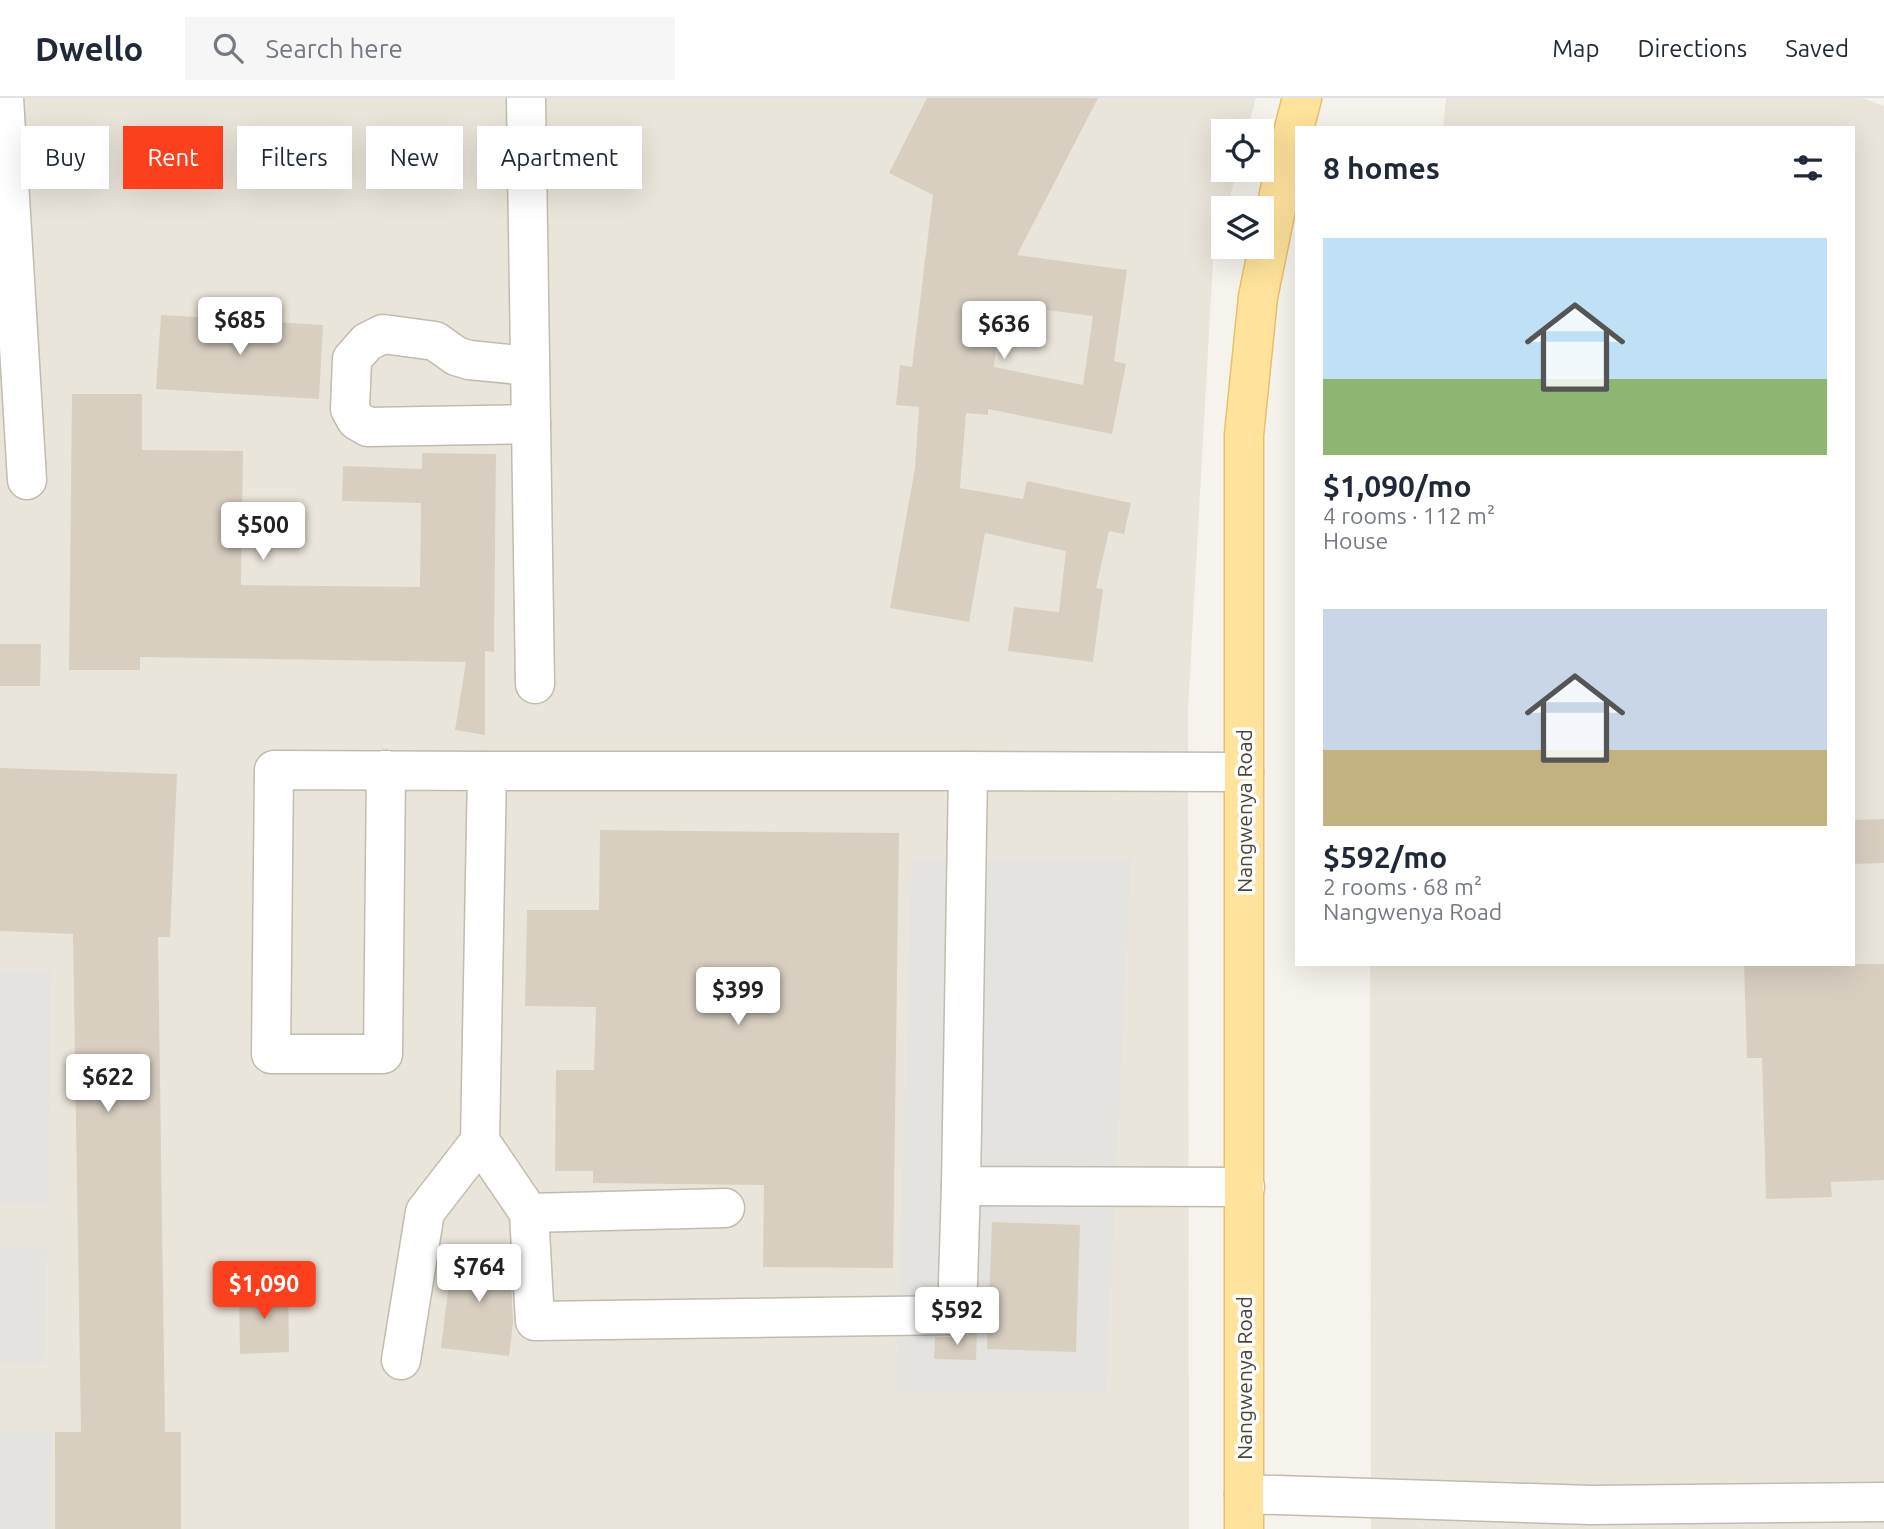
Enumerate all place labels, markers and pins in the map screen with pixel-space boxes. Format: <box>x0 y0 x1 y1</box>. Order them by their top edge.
pin: $685 <box>199 298 281 357</box>
pin: $636 <box>963 302 1045 361</box>
pin: $500 <box>222 503 304 562</box>
pin: $399 <box>697 968 779 1027</box>
pin: $622 <box>67 1054 149 1114</box>
pin: $764 <box>438 1244 520 1304</box>
pin: $1,090 <box>207 1262 321 1321</box>
pin: $592 <box>916 1288 998 1347</box>

